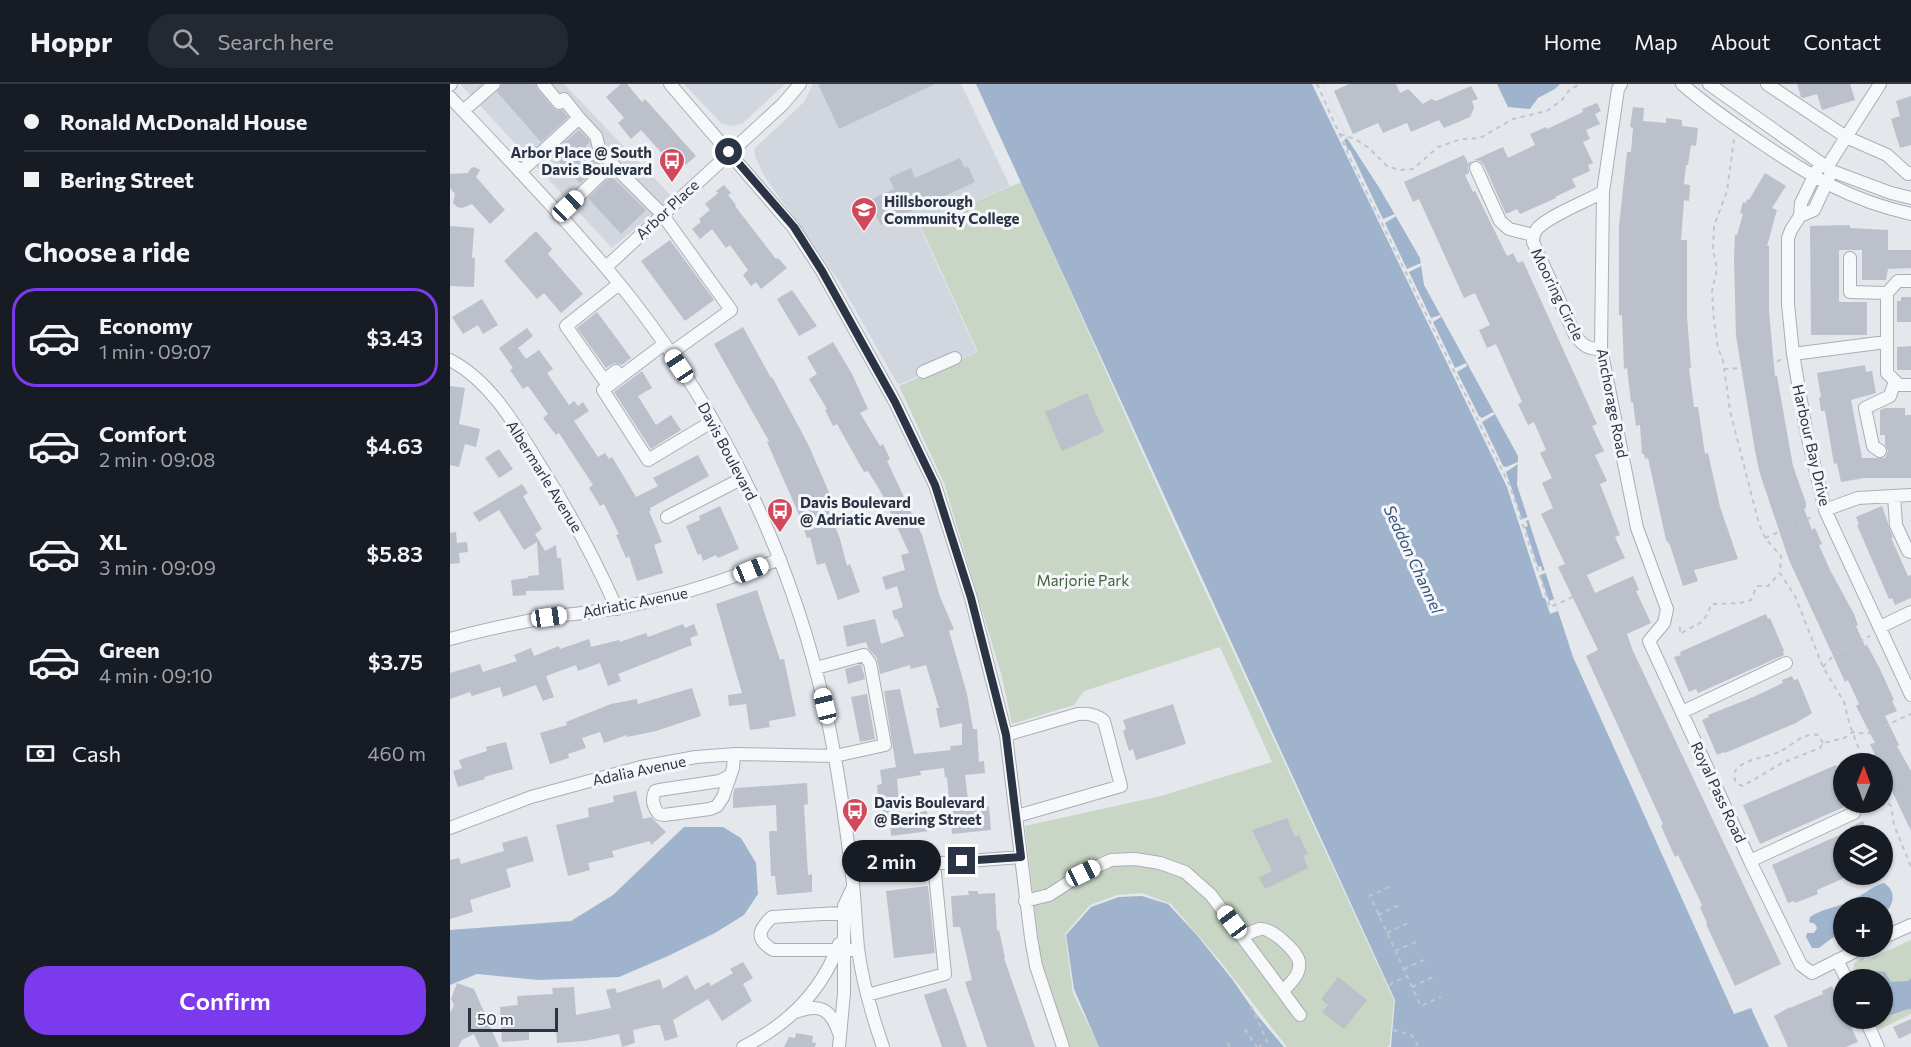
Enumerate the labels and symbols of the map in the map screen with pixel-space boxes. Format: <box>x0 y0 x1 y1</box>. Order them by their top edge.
route start <box>715 138 742 165</box>
place label: Arbor Place @ South Davis Boulevard <box>511 143 652 178</box>
bus stop icon: Arbor Place @ South Davis Boulevard <box>657 146 687 184</box>
street label: Arbor Place <box>632 175 702 243</box>
car <box>549 187 587 225</box>
place label: Hillsborough Community College <box>884 192 1020 227</box>
school or university icon: Hillsborough Community College <box>849 195 879 233</box>
street label: Mooring Circle <box>1528 245 1588 343</box>
car <box>661 346 697 386</box>
street label: Anchorage Road <box>1594 347 1632 459</box>
street label: Harbour Bay Drive <box>1789 382 1835 508</box>
street label: Davis Boulevard <box>695 399 761 503</box>
street label: Albermarle Avenue <box>503 417 587 535</box>
place label: Davis Boulevard @ Adriatic Avenue <box>800 493 925 528</box>
bus stop icon: Davis Boulevard @ Adriatic Avenue <box>765 496 795 534</box>
water label: Seddon Channel <box>1381 502 1448 617</box>
car <box>731 555 771 585</box>
park label: Marjorie Park <box>1037 571 1129 589</box>
street label: Adriatic Avenue <box>581 583 689 621</box>
car <box>530 606 568 628</box>
car <box>812 686 838 726</box>
street label: Royal Pass Road <box>1688 739 1750 845</box>
street label: Adalia Avenue <box>591 751 687 789</box>
north arrow <box>1833 753 1893 813</box>
place label: Davis Boulevard @ Bering Street <box>874 793 985 828</box>
bus stop icon: Davis Boulevard @ Bering Street <box>840 796 870 834</box>
callout: 2 min <box>842 840 941 882</box>
route end <box>948 847 975 874</box>
car <box>1063 857 1103 889</box>
car <box>1214 902 1250 942</box>
scale bar <box>468 1005 558 1032</box>

